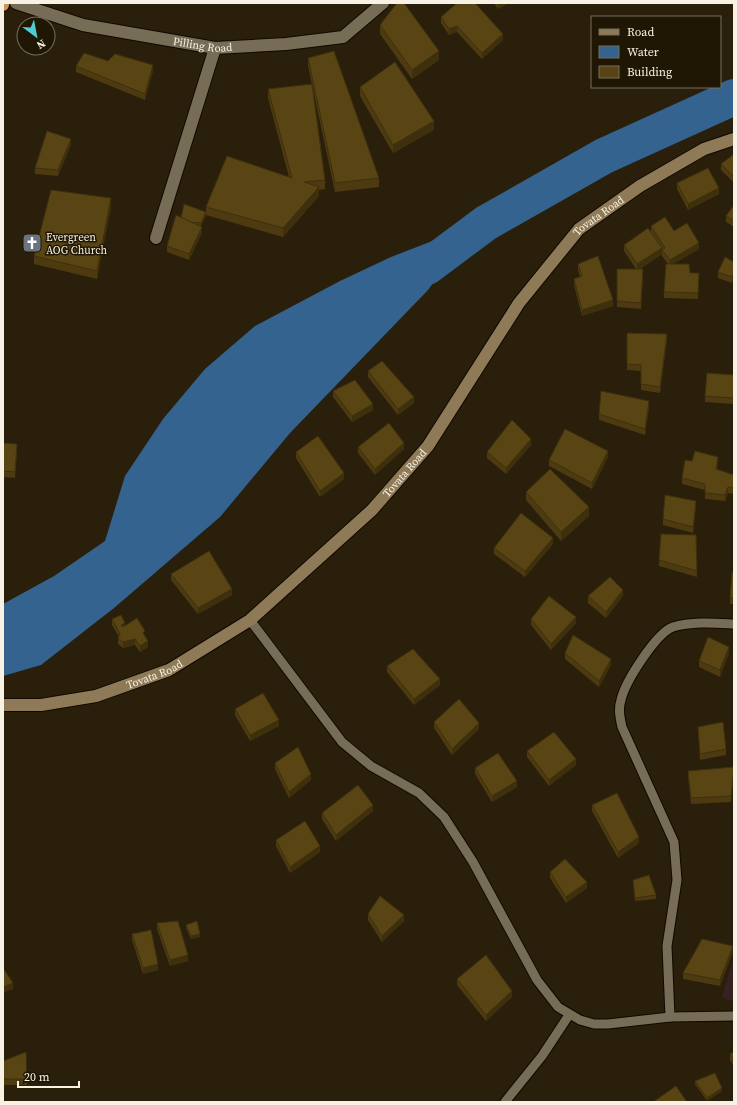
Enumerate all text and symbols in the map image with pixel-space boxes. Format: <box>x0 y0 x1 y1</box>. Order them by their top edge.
north arrow <box>16 16 56 56</box>
legend <box>591 16 721 88</box>
text: Road <box>627 24 654 40</box>
street label: Pilling Road <box>172 33 233 56</box>
text: N <box>34 36 48 53</box>
text: Water <box>627 44 659 60</box>
text: Building <box>627 64 672 80</box>
street label: Tovata Road <box>569 192 628 239</box>
place label: Evergreen AOG Church <box>46 230 108 258</box>
church icon: Evergreen AOG Church <box>21 232 43 254</box>
street label: Tovata Road <box>379 445 430 500</box>
street label: Tovata Road <box>124 656 186 692</box>
scale bar <box>18 1063 79 1089</box>
text: 20 m <box>24 1069 50 1085</box>

